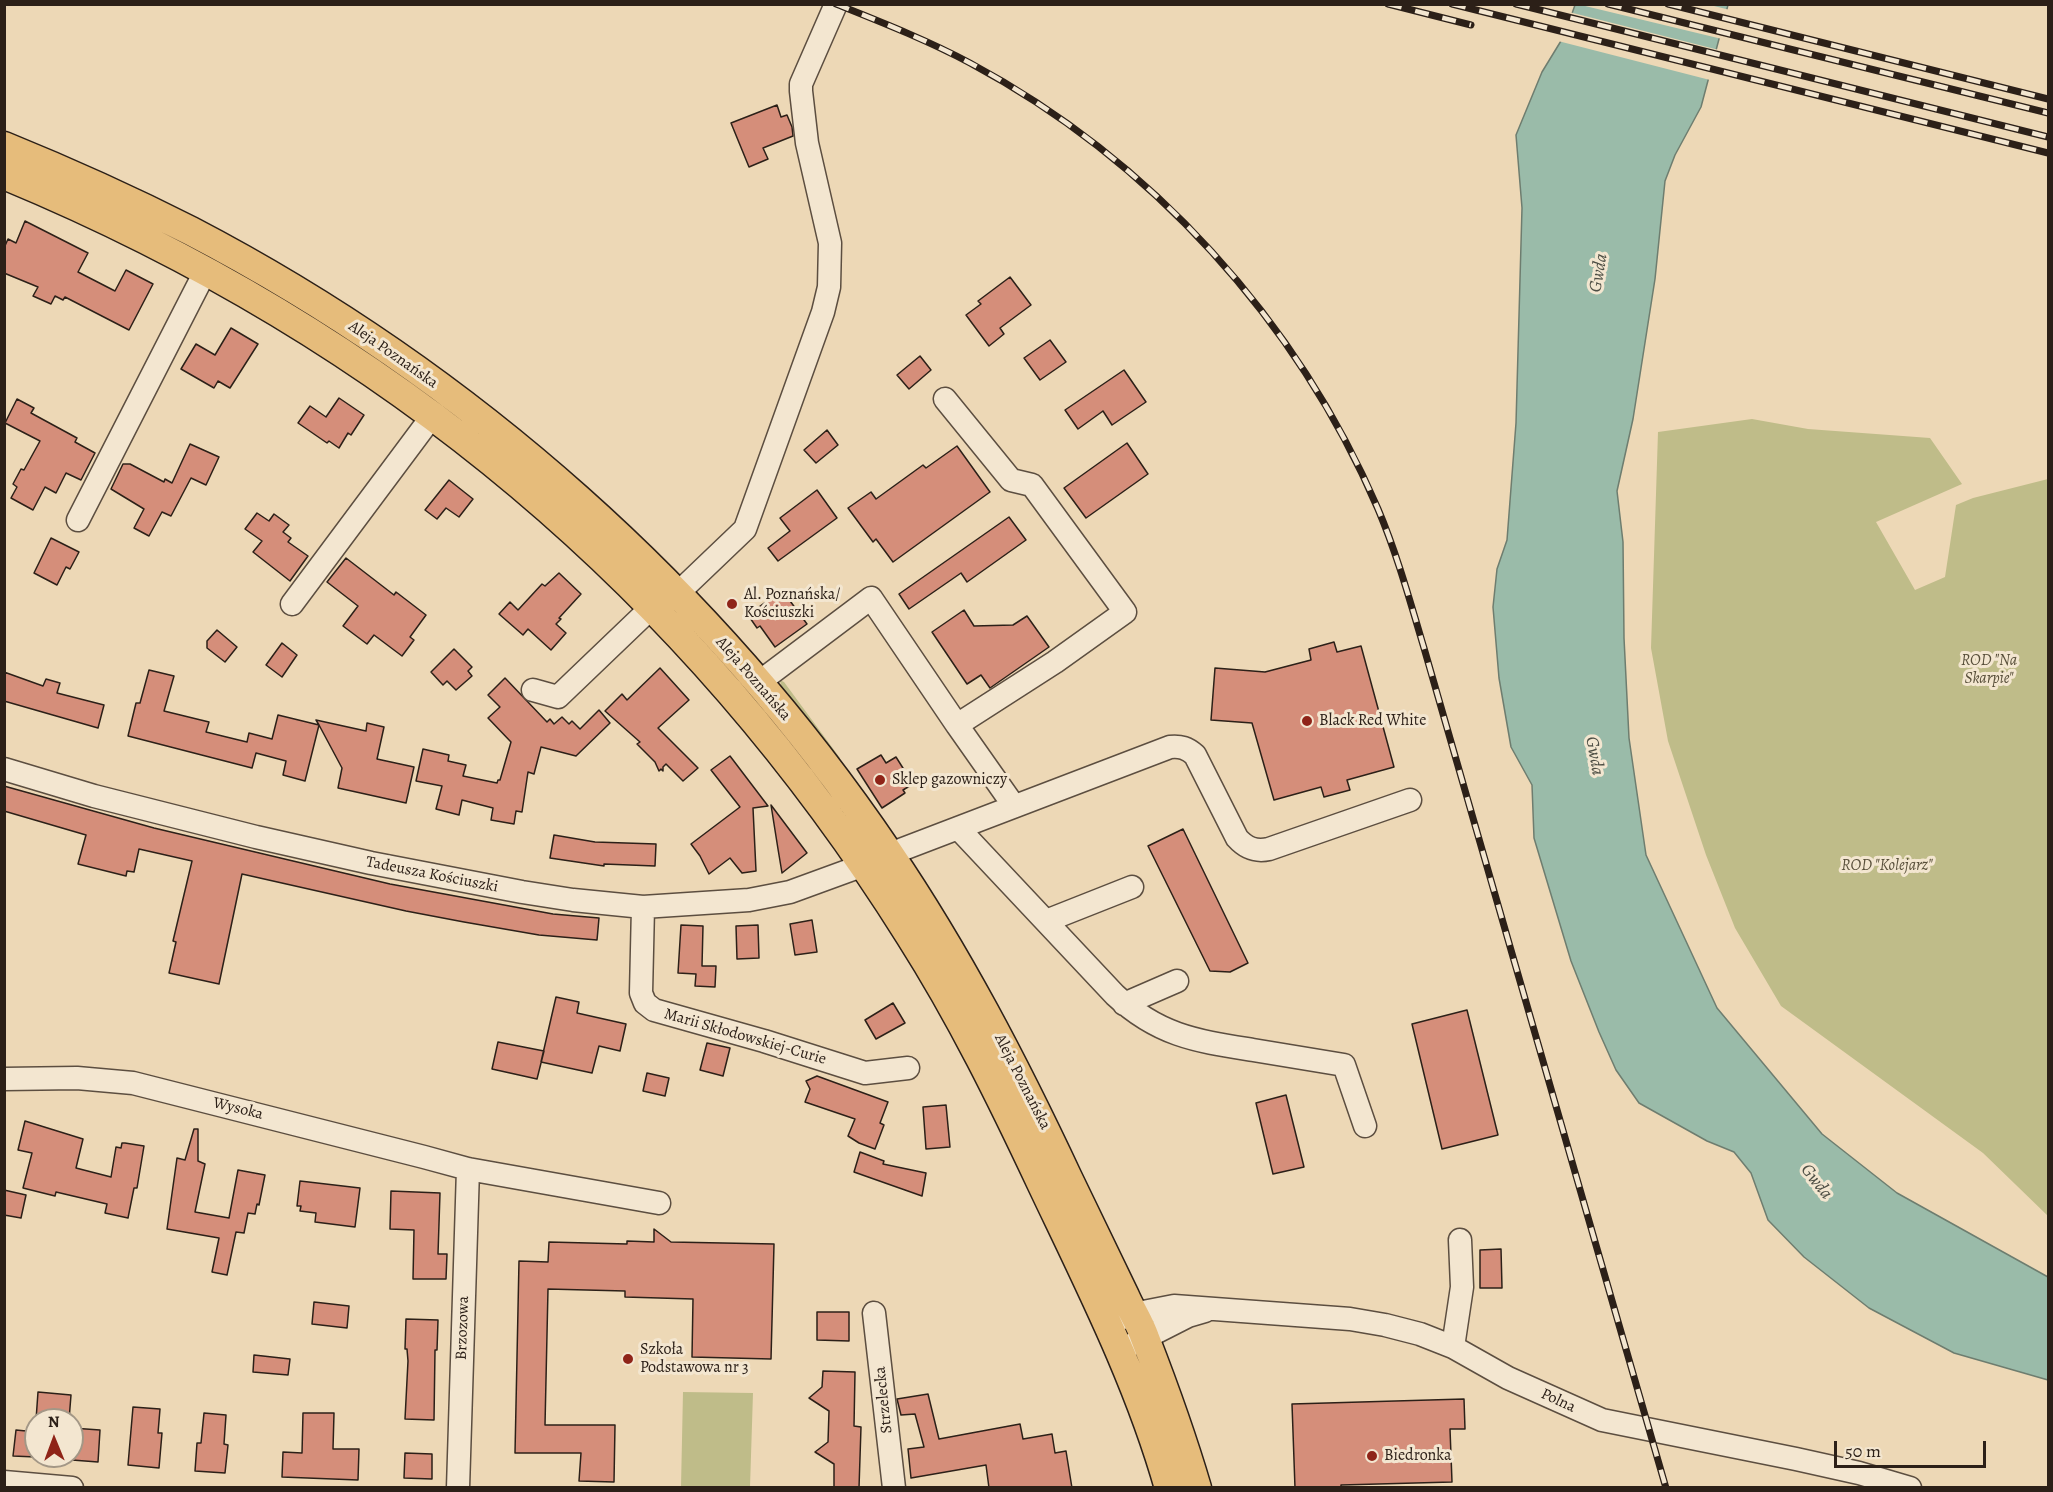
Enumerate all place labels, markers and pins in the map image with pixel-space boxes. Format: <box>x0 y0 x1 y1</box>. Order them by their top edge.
place label: Al. Poznańska/ Kościuszki <box>744 585 840 623</box>
marker: Al. Poznańska/ Kościuszki <box>725 597 739 611</box>
place label: Black Red White <box>1319 711 1426 731</box>
marker: Black Red White <box>1300 714 1314 728</box>
place label: Sklep gazowniczy <box>892 770 1007 790</box>
marker: Sklep gazowniczy <box>873 773 887 787</box>
place label: Szkoła Podstawowa nr 3 <box>640 1340 749 1378</box>
marker: Szkoła Podstawowa nr 3 <box>621 1352 635 1366</box>
place label: Biedronka <box>1384 1446 1451 1466</box>
marker: Biedronka <box>1365 1449 1379 1463</box>

